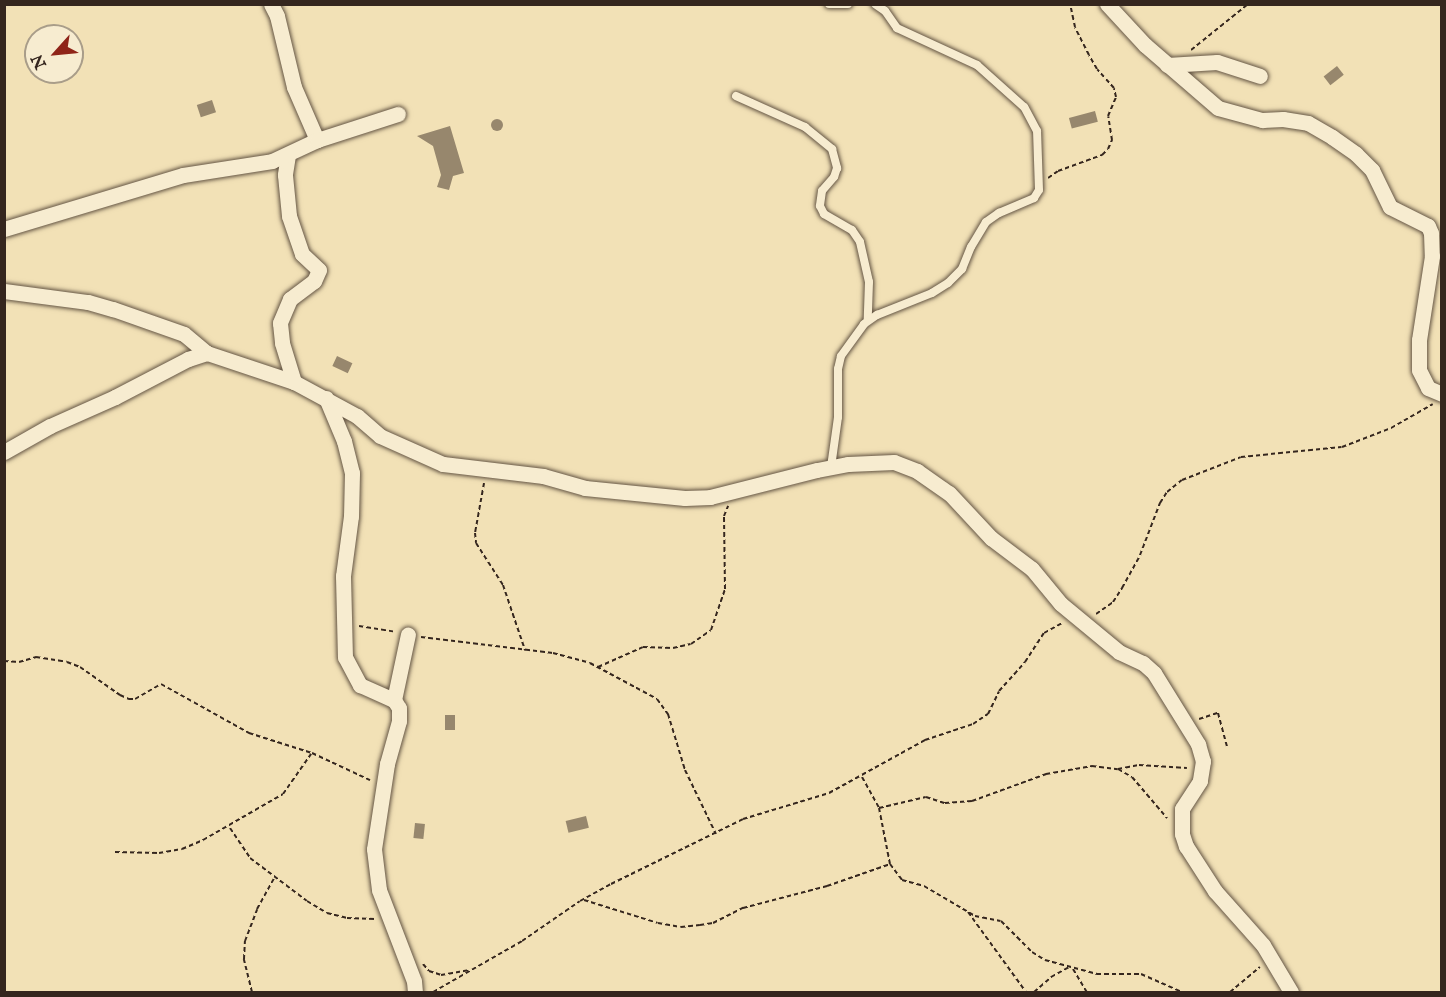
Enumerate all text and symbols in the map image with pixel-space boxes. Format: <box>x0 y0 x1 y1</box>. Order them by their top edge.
north arrow <box>24 24 84 84</box>
text: N <box>28 51 52 72</box>

